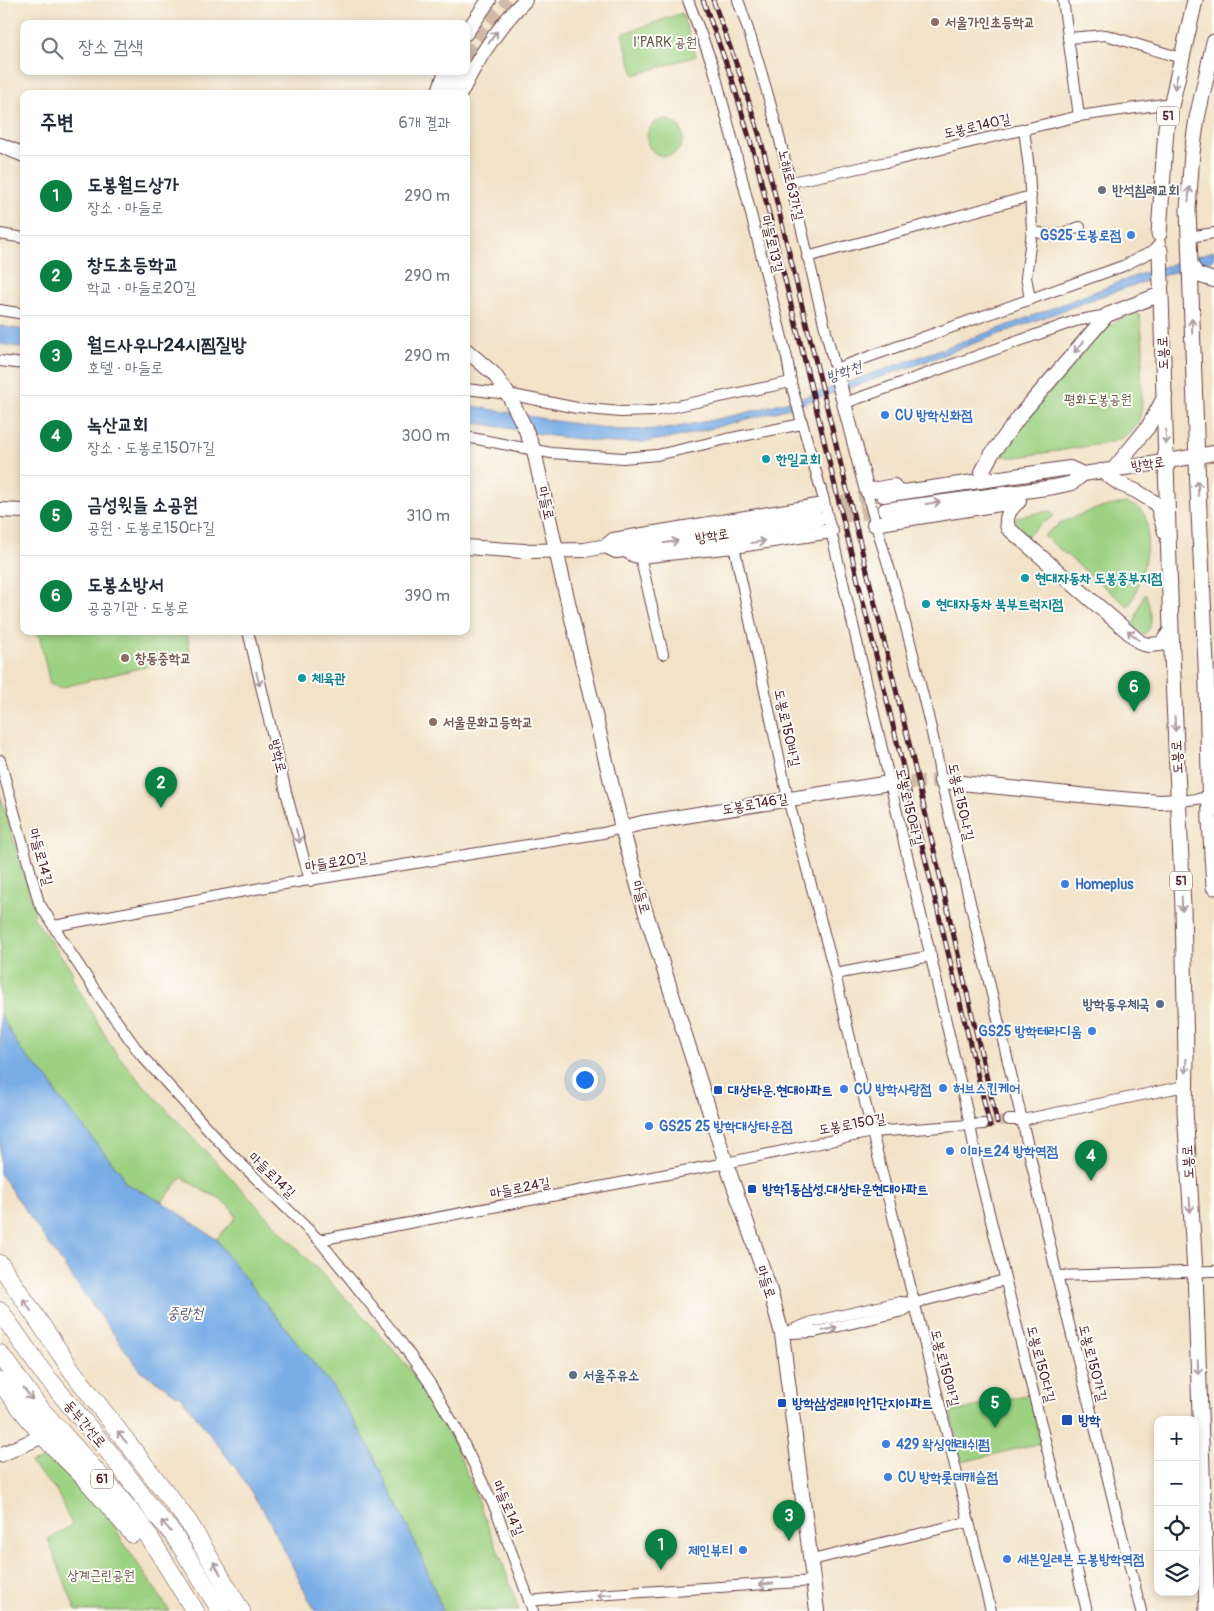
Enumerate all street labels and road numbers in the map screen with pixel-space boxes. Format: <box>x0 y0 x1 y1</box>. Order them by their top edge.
road number: 51 <box>1157 106 1179 125</box>
street label: 도봉로140길 <box>942 110 1013 142</box>
street label: 노해로63가길 <box>775 148 808 223</box>
street label: 마들로13길 <box>757 214 787 275</box>
street label: 도봉로 <box>1154 336 1172 370</box>
street label: 방학로 <box>1130 453 1166 475</box>
street label: 마들로 <box>534 485 558 521</box>
street label: 방학로 <box>694 525 730 547</box>
street label: 도봉로150바길 <box>770 688 804 769</box>
street label: 방학로 <box>266 738 290 774</box>
street label: 도봉로 <box>1168 740 1186 774</box>
street label: 도봉로150나길 <box>944 762 978 843</box>
street label: 도봉로150라길 <box>892 767 926 848</box>
street label: 도봉로146길 <box>721 790 790 818</box>
street label: 마들로14길 <box>25 826 57 888</box>
street label: 마들로20길 <box>304 849 369 875</box>
road number: 51 <box>1170 871 1192 890</box>
street label: 마들로 <box>628 878 654 916</box>
street label: 도봉로150길 <box>817 1110 888 1138</box>
street label: 도봉로 <box>1179 1145 1197 1179</box>
street label: 마들로14길 <box>245 1149 300 1202</box>
street label: 마들로24길 <box>488 1174 552 1202</box>
street label: 마들로 <box>753 1263 779 1301</box>
street label: 도봉로150가길 <box>1075 1323 1111 1404</box>
street label: 도봉로150다길 <box>1023 1324 1059 1405</box>
street label: 도봉로150마길 <box>927 1328 963 1409</box>
street label: 동부간선로 <box>60 1397 110 1451</box>
road number: 61 <box>91 1470 113 1488</box>
street label: 마들로14길 <box>489 1478 528 1539</box>

